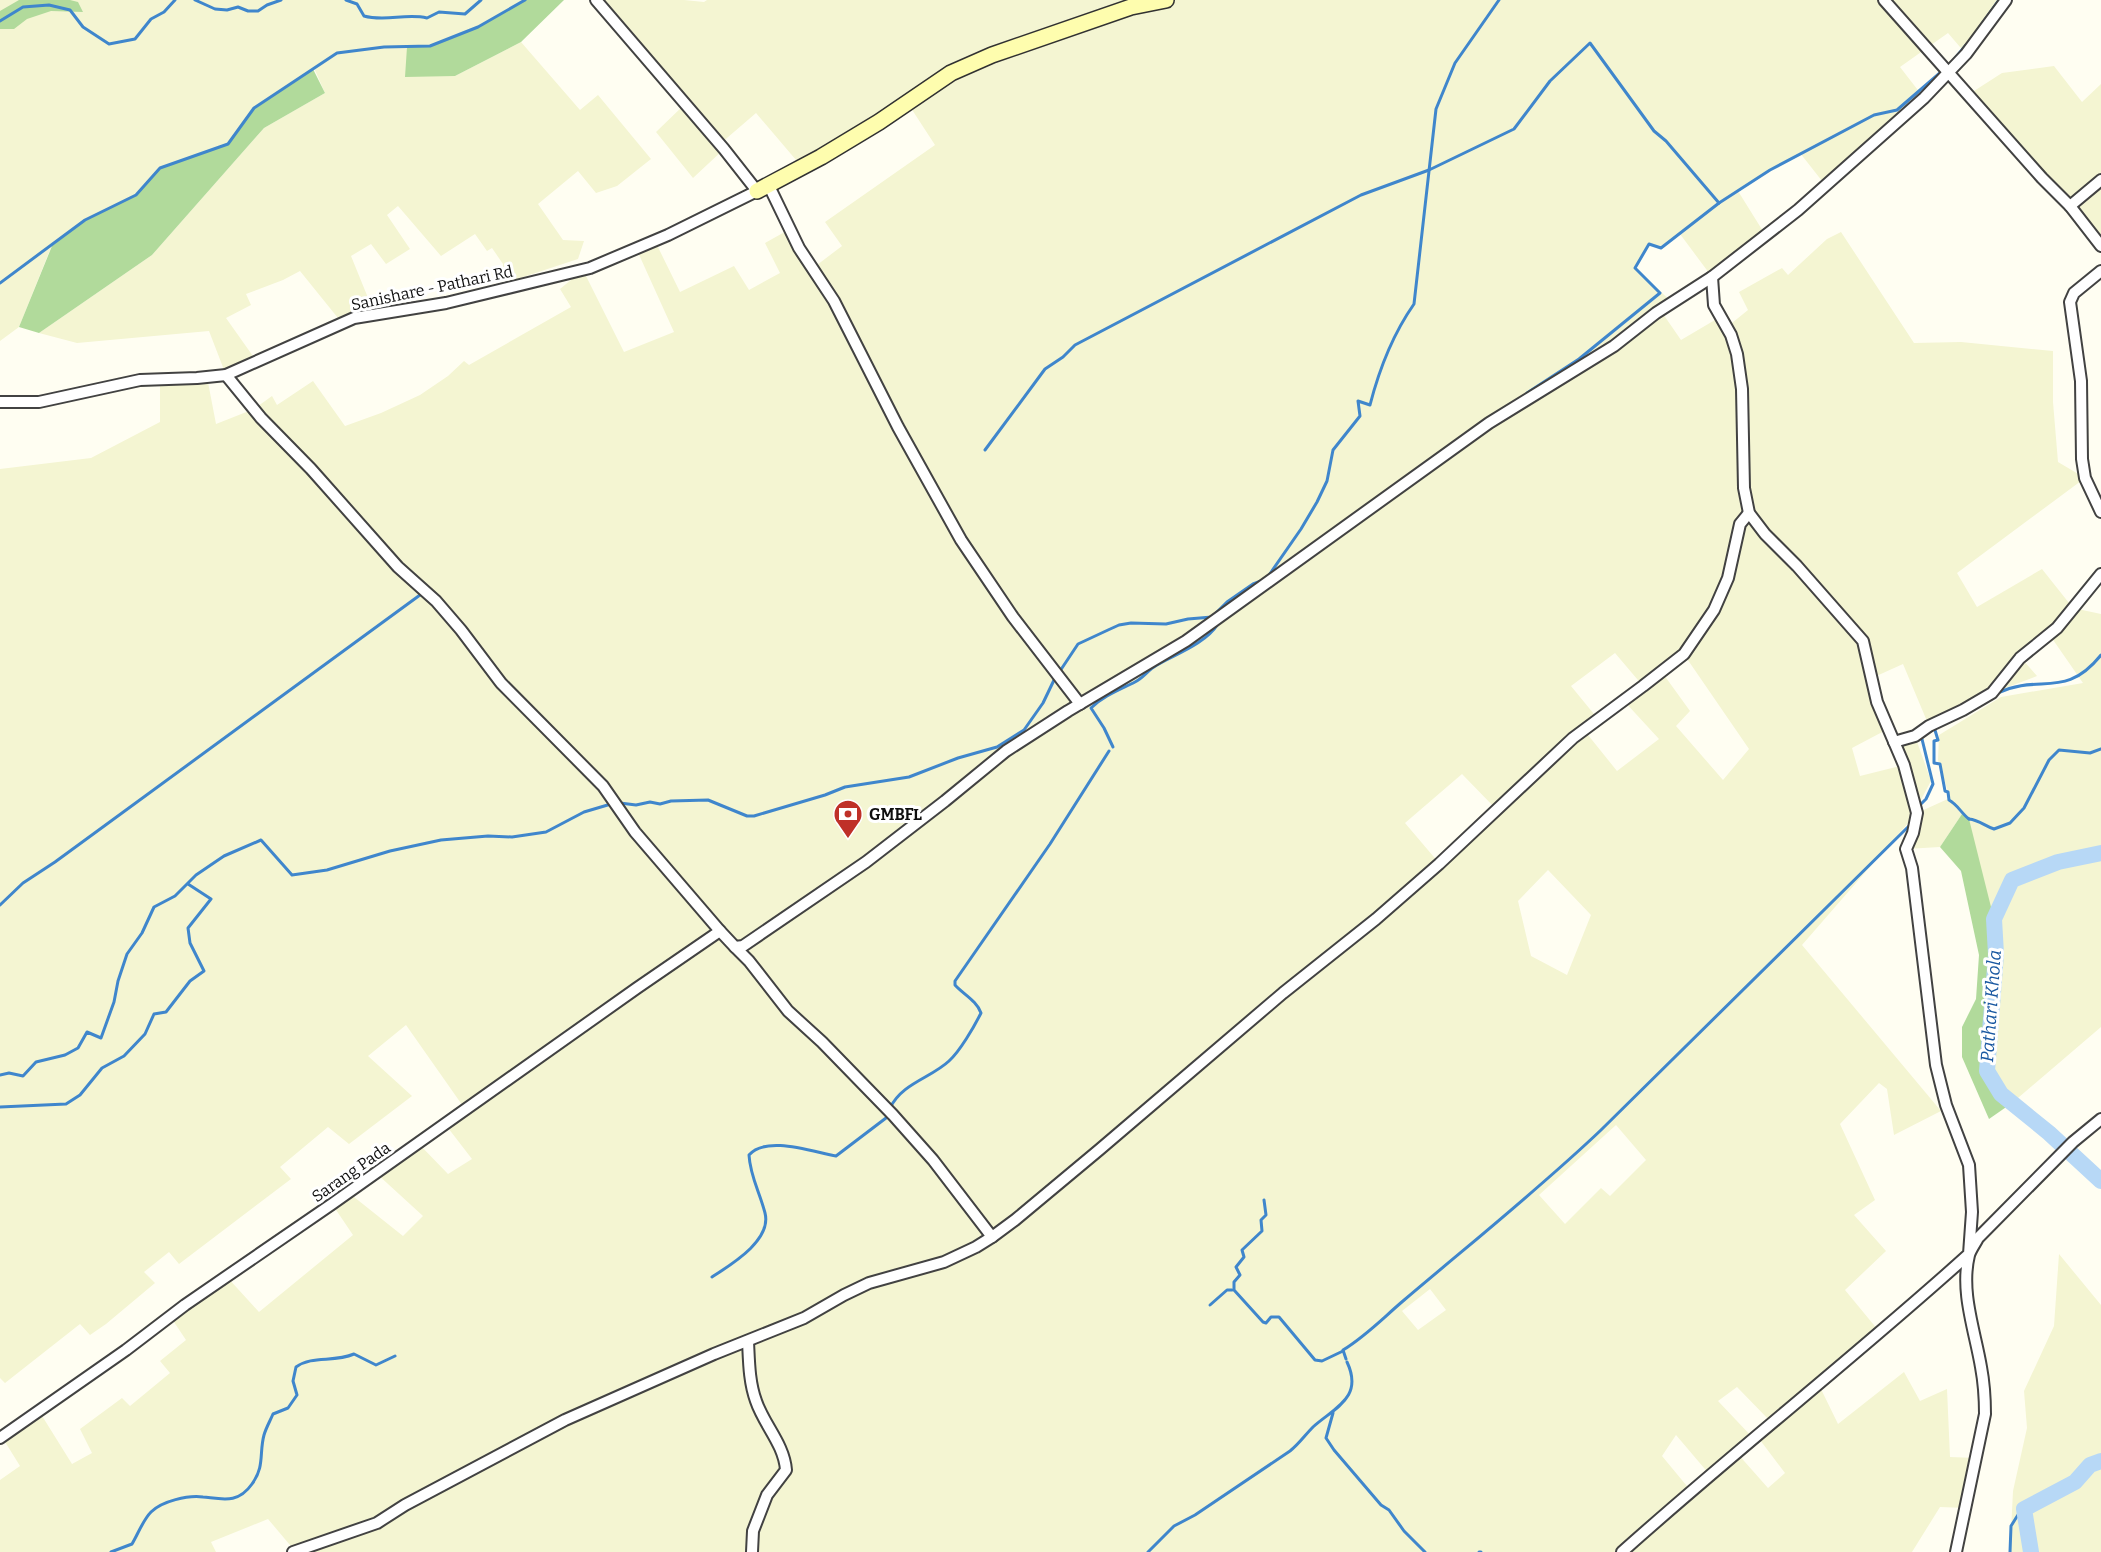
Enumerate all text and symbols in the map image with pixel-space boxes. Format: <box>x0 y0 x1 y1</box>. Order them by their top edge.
street label: Sanishare - Pathari Rd <box>349 261 515 314</box>
bank icon: GMBFL <box>832 798 864 840</box>
place label: GMBFL <box>869 805 922 824</box>
water label: Pathari Khola <box>1976 949 2006 1063</box>
street label: Sarang Pada <box>308 1138 394 1206</box>

